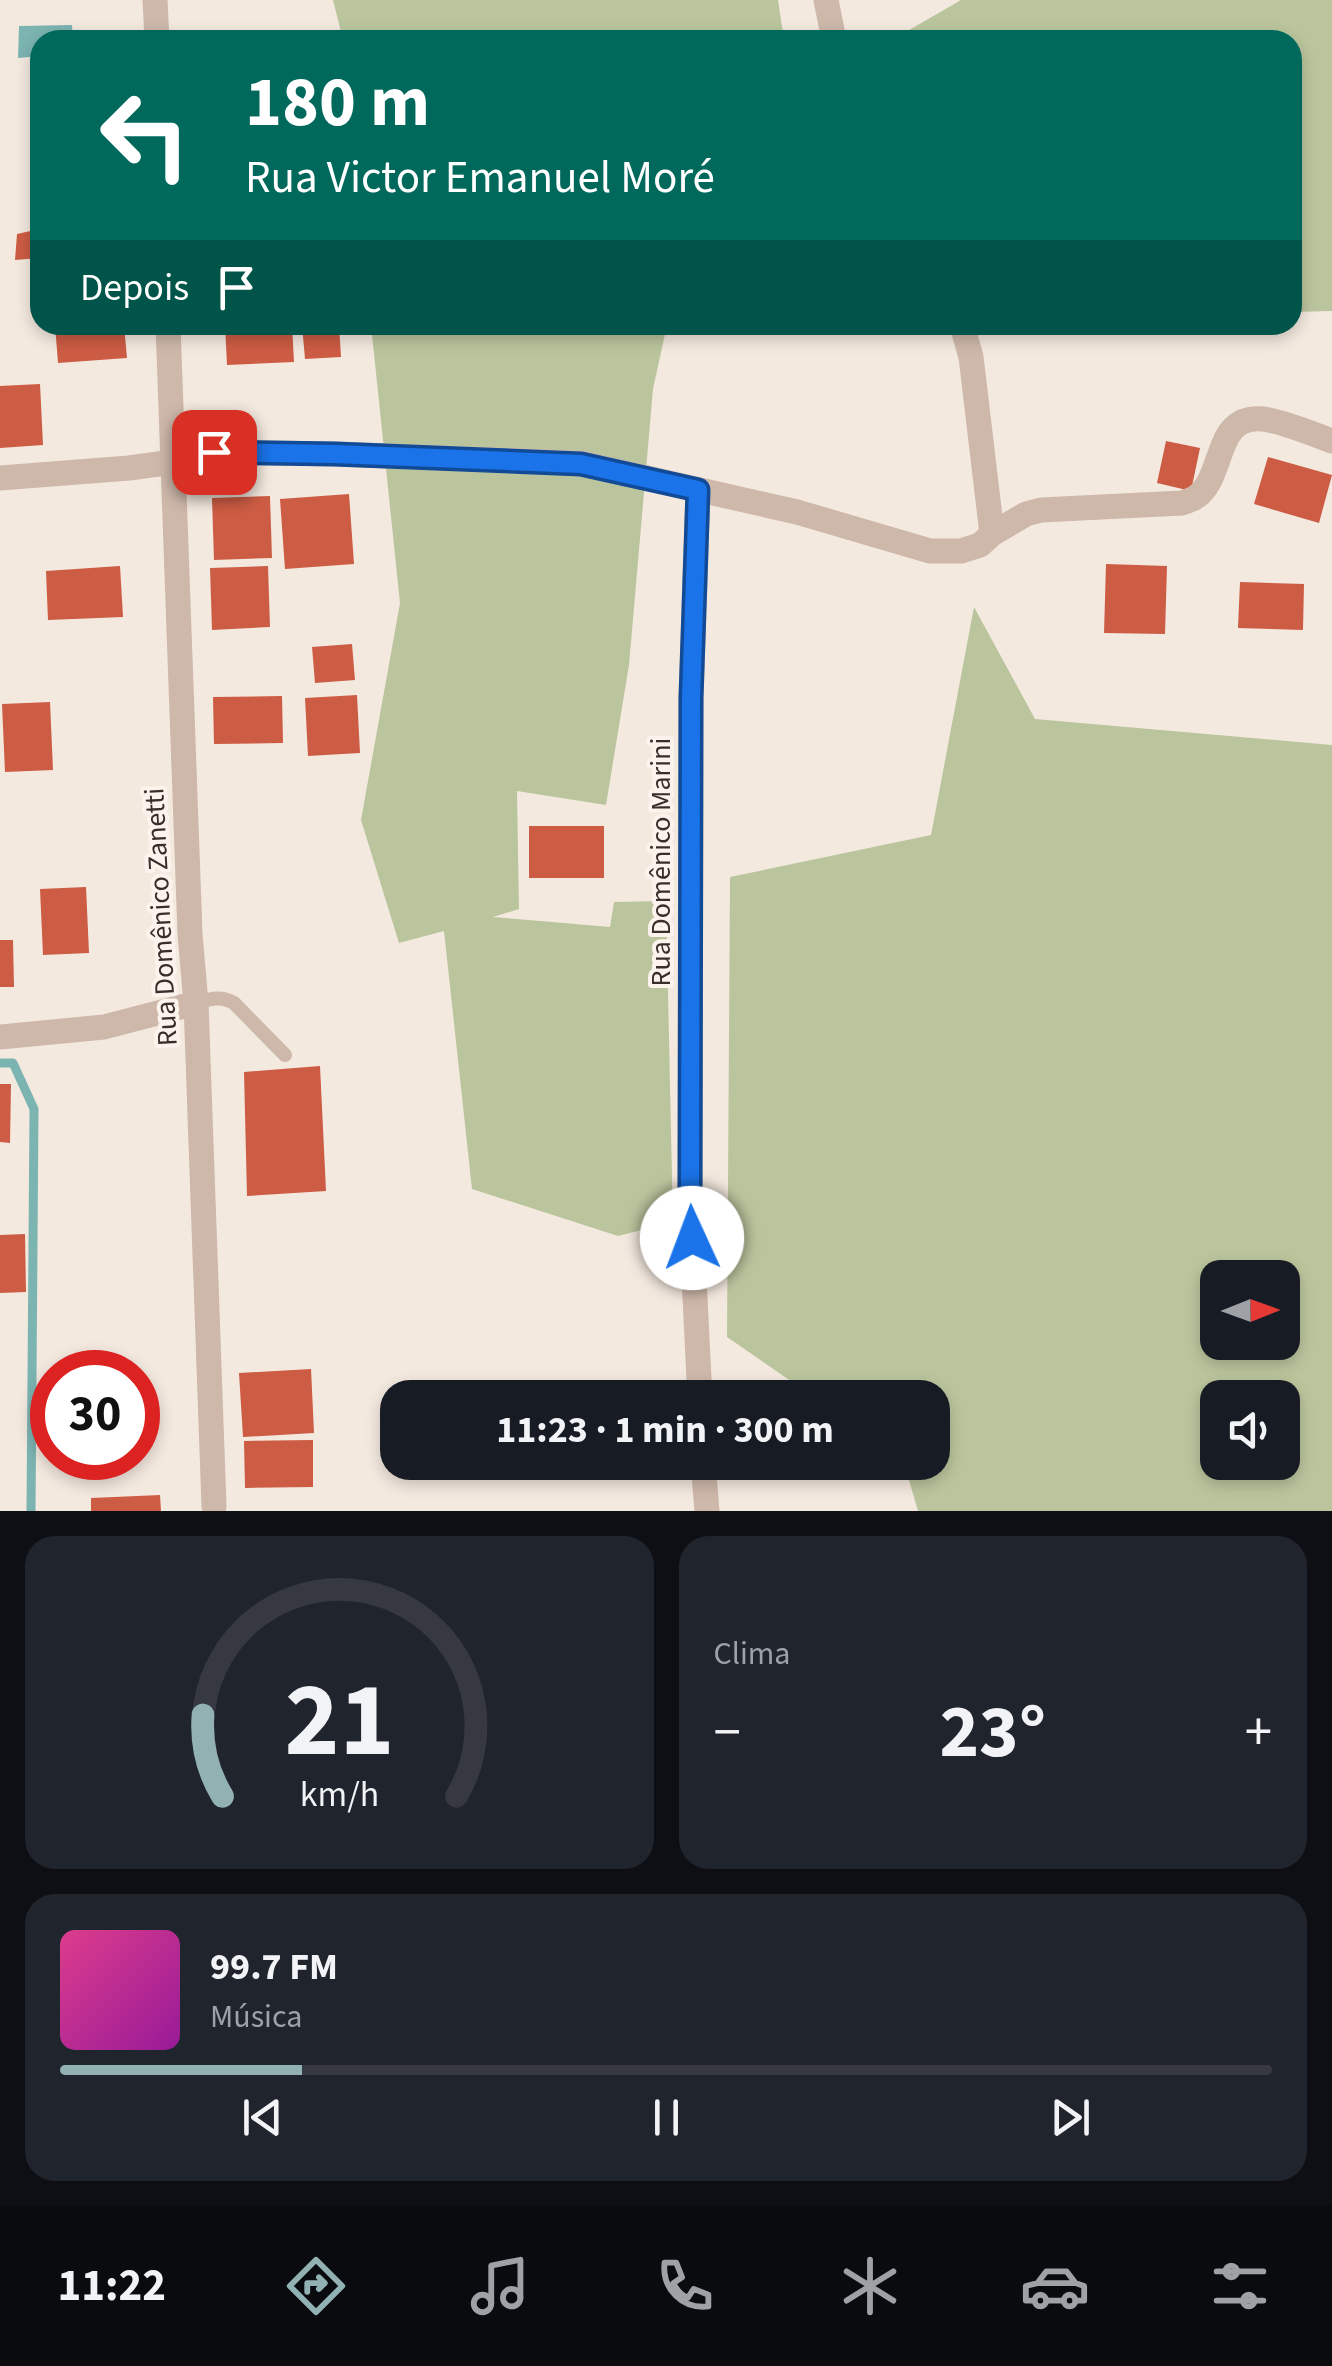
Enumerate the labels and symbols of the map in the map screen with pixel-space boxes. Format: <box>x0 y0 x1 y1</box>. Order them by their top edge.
pin <box>172 410 257 495</box>
street label: Rua Domênico Marini <box>641 738 681 986</box>
street label: Rua Domênico Zanetti <box>134 787 188 1047</box>
position arrow <box>640 1186 744 1290</box>
north arrow <box>1200 1260 1300 1360</box>
speed limit sign: 30 <box>30 1350 160 1480</box>

